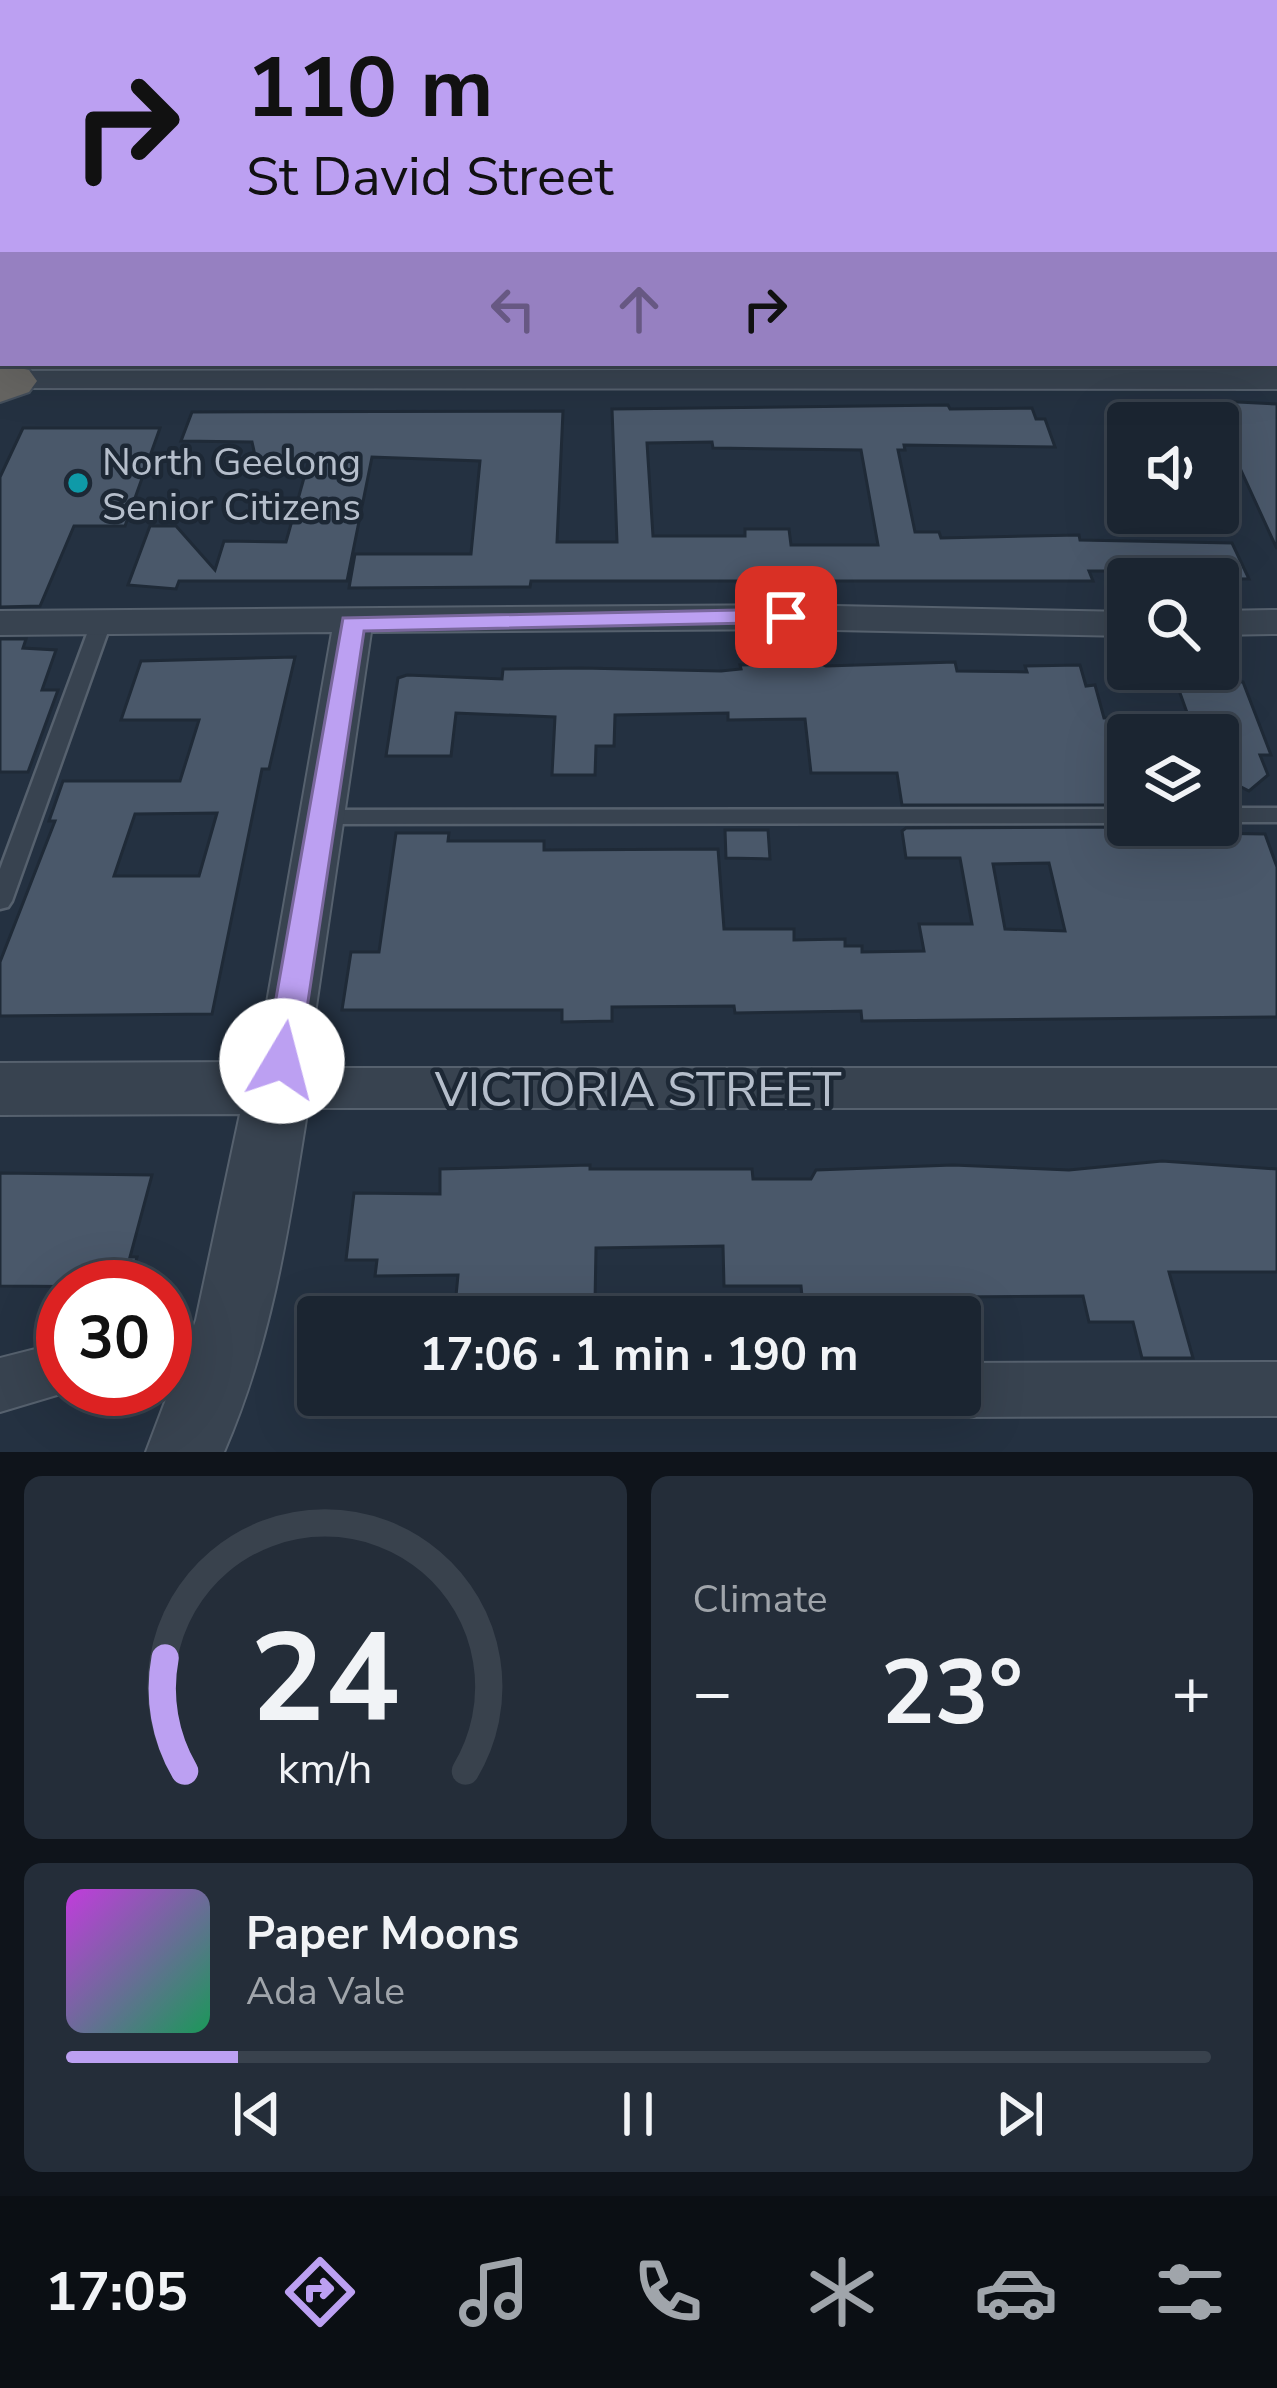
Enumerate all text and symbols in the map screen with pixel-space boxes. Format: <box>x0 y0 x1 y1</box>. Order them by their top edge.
text: 110 m <box>246 31 494 146</box>
icon: right <box>48 48 204 204</box>
text: St David Street <box>246 140 613 214</box>
icon: left <box>480 276 546 342</box>
icon: ahead <box>606 276 672 342</box>
icon: right <box>732 276 798 342</box>
map controls <box>1107 402 1239 846</box>
button: sound <box>1107 402 1239 534</box>
place label: North Geelong Senior Citizens <box>102 436 361 534</box>
marker: North Geelong Senior Citizens <box>65 470 91 496</box>
button: search <box>1107 558 1239 690</box>
pin <box>735 566 837 668</box>
icon: arrive <box>753 584 819 650</box>
button: layers <box>1107 714 1239 846</box>
position arrow <box>219 998 345 1124</box>
street label: VICTORIA STREET <box>434 1057 841 1123</box>
speed limit sign: 30 <box>36 1260 192 1416</box>
text: 17:06 · 1 min · 190 m <box>419 1325 859 1386</box>
text: Climate <box>693 1573 828 1626</box>
text: 24 <box>250 1594 400 1764</box>
text: 23° <box>881 1632 1023 1755</box>
text: − <box>693 1648 732 1738</box>
text: + <box>1171 1648 1211 1738</box>
text: km/h <box>278 1739 373 1797</box>
text: Paper Moons <box>246 1904 519 1965</box>
text: Ada Vale <box>246 1965 405 2018</box>
icon: previous <box>224 2081 290 2147</box>
icon: pause <box>605 2081 671 2147</box>
icon: next <box>987 2081 1053 2147</box>
icon: directions <box>278 2250 362 2334</box>
icon: music <box>452 2250 536 2334</box>
icon: phone <box>626 2250 710 2334</box>
icon: climate <box>800 2250 884 2334</box>
icon: car <box>974 2250 1058 2334</box>
icon: filters <box>1148 2250 1232 2334</box>
text: 17:05 <box>45 2255 188 2329</box>

